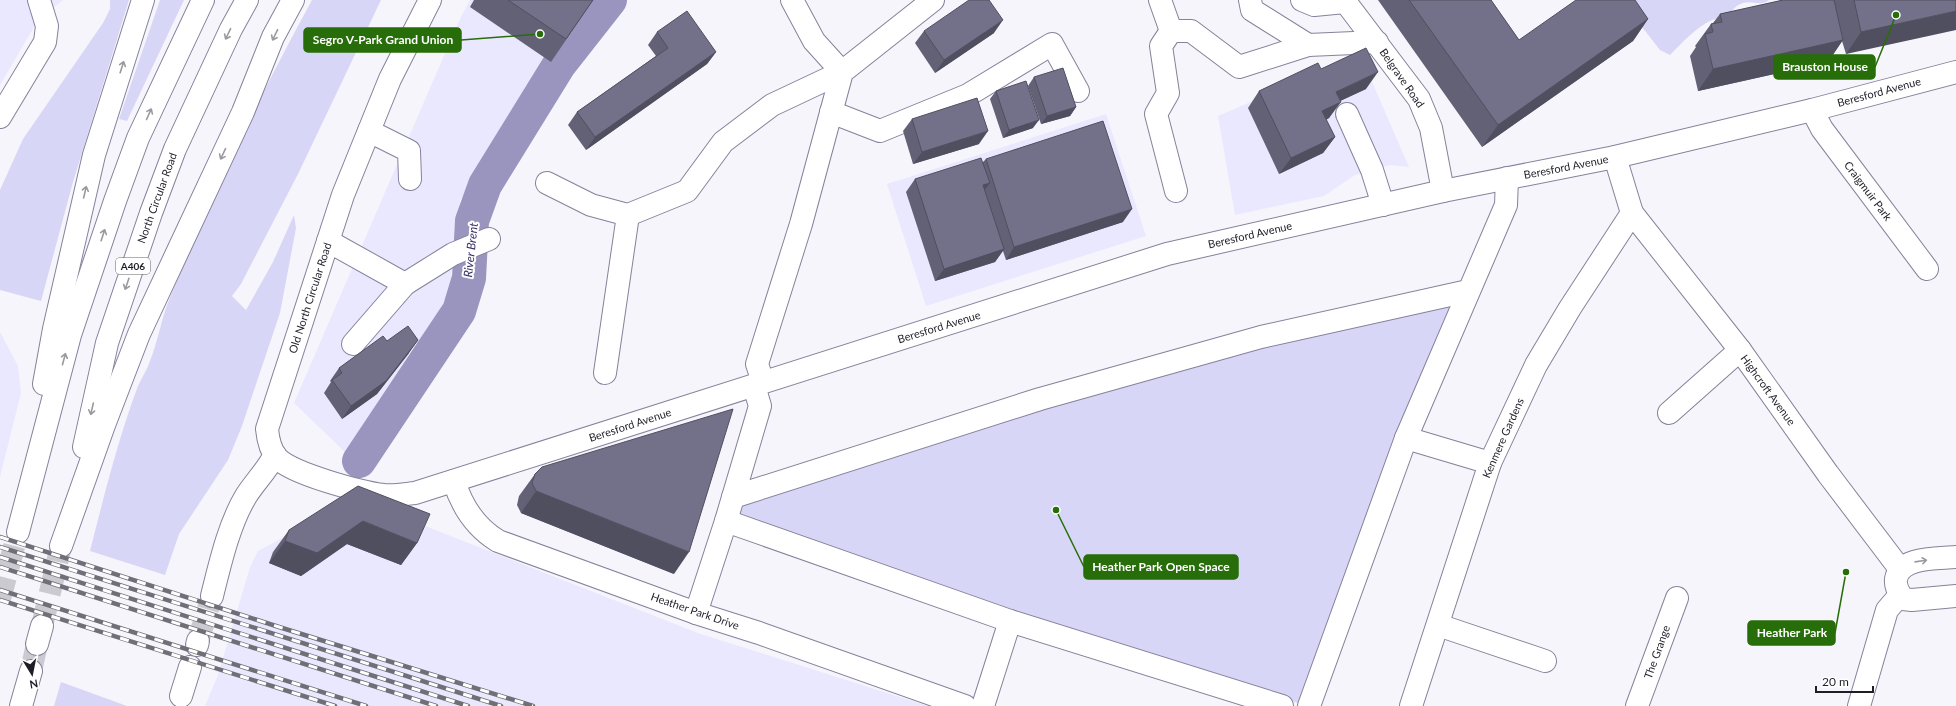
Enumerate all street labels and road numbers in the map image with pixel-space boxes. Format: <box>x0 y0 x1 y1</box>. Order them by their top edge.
street label: Belgrave Road <box>1377 46 1428 110</box>
street label: Beresford Avenue <box>1836 74 1922 109</box>
street label: North Circular Road <box>134 151 179 245</box>
street label: Beresford Avenue <box>1522 152 1609 181</box>
street label: Craigmuir Park <box>1842 158 1895 223</box>
street label: Beresford Avenue <box>1207 218 1293 251</box>
street label: Old North Circular Road <box>285 241 334 355</box>
road number: A406 <box>116 258 150 274</box>
street label: Beresford Avenue <box>896 308 982 345</box>
street label: Highcroft Avenue <box>1738 352 1799 428</box>
street label: Kenmere Gardens <box>1479 396 1526 480</box>
street label: Beresford Avenue <box>587 405 673 444</box>
street label: Heather Park Drive <box>649 589 741 632</box>
street label: The Grange <box>1641 623 1672 680</box>

